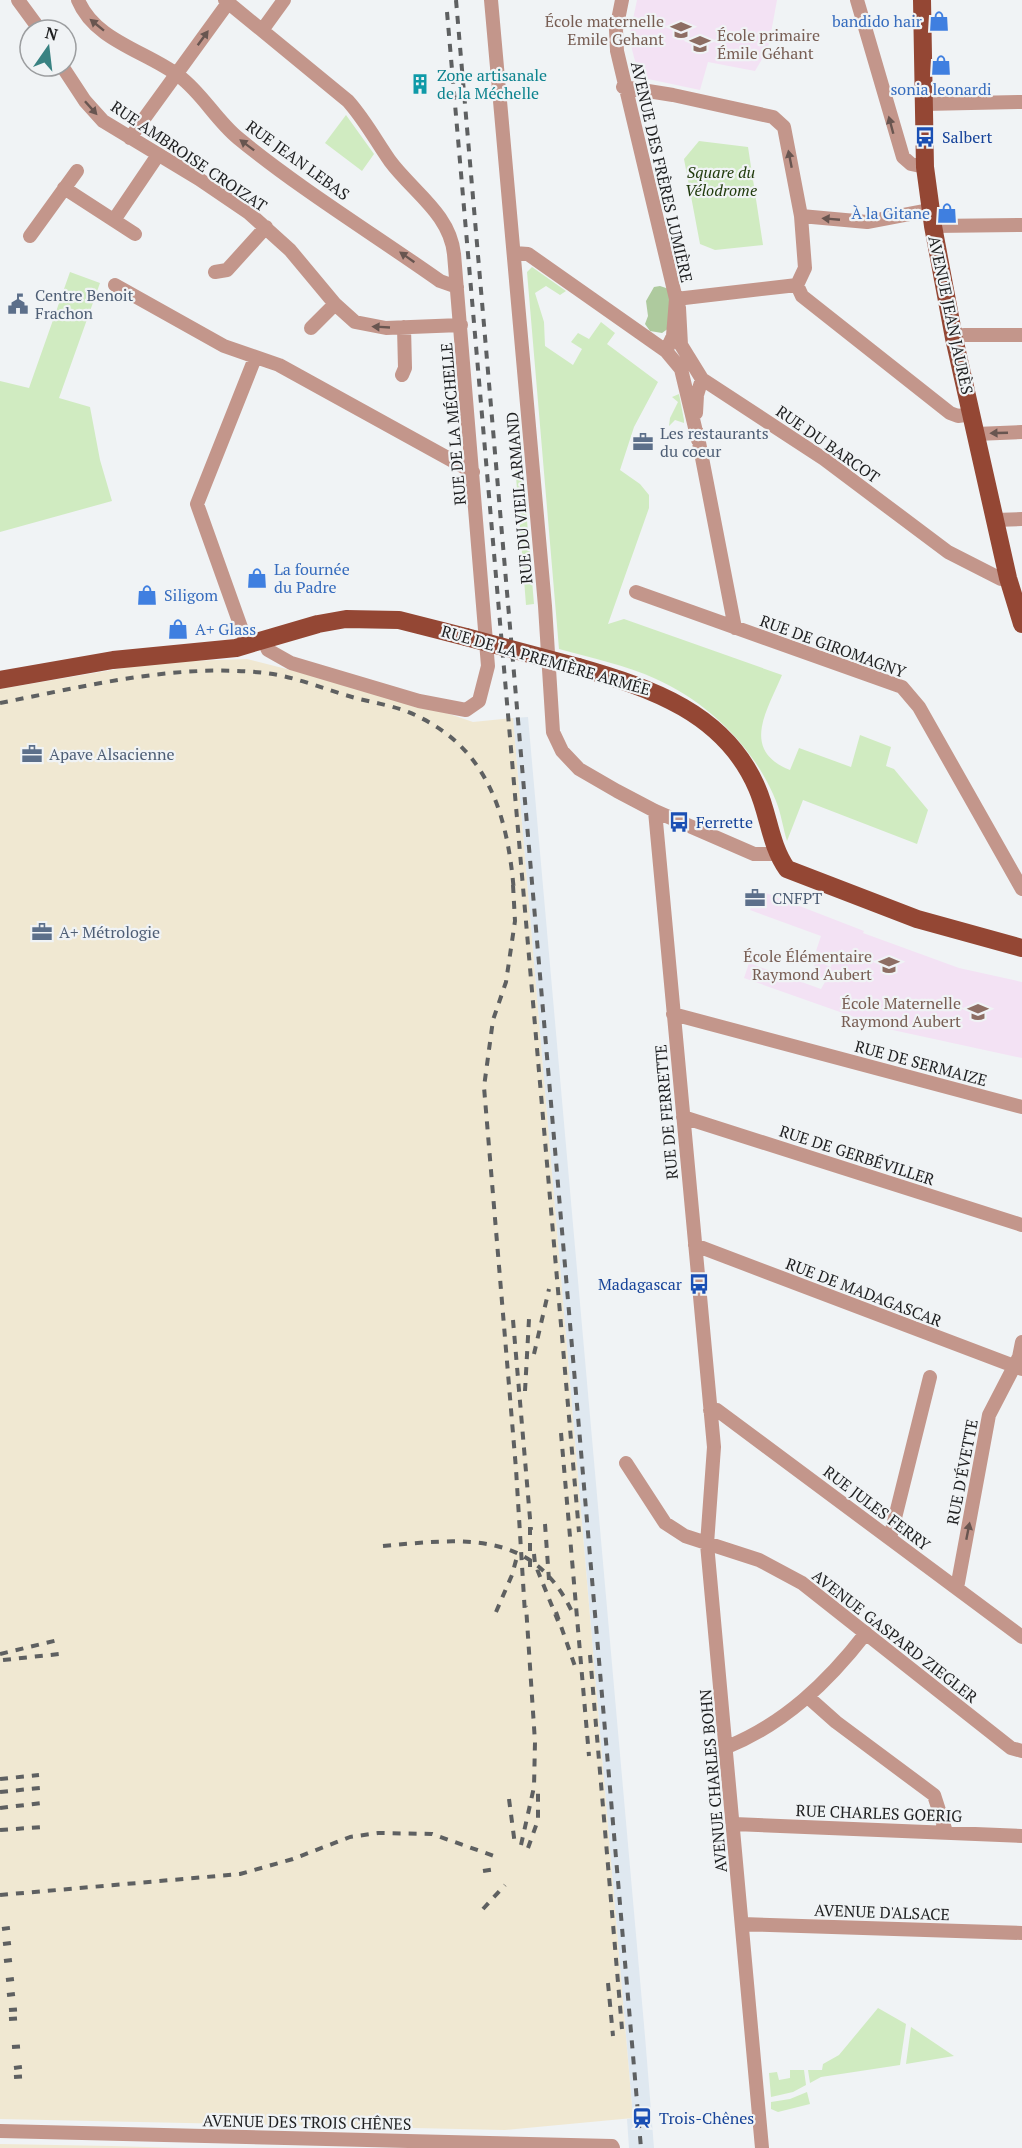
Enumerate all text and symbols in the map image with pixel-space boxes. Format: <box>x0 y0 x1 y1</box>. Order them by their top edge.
shop icon: bandido hair <box>927 9 951 33</box>
place label: École maternelle Emile Gehant <box>545 10 664 50</box>
place label: bandido hair <box>832 10 923 32</box>
north arrow <box>18 18 78 78</box>
one-way arrow <box>89 18 105 31</box>
school or university icon: École maternelle Emile Gehant <box>669 18 693 42</box>
text: N <box>43 21 60 46</box>
place label: École primaire Émile Géhant <box>717 24 820 64</box>
one-way arrow <box>196 31 208 46</box>
school or university icon: École primaire Émile Géhant <box>688 32 712 56</box>
shop icon: sonia leonardi <box>929 53 953 77</box>
street label: AVENUE DES FRÈRES LUMIÈRE <box>626 59 698 285</box>
place label: Zone artisanale de la Méchelle <box>437 64 547 104</box>
building icon: Zone artisanale de la Méchelle <box>408 72 432 96</box>
place label: sonia leonardi <box>890 78 992 100</box>
street label: RUE AMBROISE CROIZAT <box>107 95 271 217</box>
one-way arrow <box>83 100 97 114</box>
street label: RUE JEAN LEBAS <box>242 115 354 205</box>
one-way arrow <box>886 116 896 134</box>
bus stop icon: Salbert <box>913 125 937 149</box>
place label: Salbert <box>942 126 992 148</box>
one-way arrow <box>240 139 256 151</box>
one-way arrow <box>785 149 794 168</box>
park label: Square du Vélodrome <box>685 161 757 201</box>
shop icon: À la Gitane <box>935 201 959 225</box>
place label: À la Gitane <box>851 202 930 224</box>
one-way arrow <box>822 214 841 224</box>
street label: AVENUE JEAN JAURÈS <box>923 234 979 396</box>
one-way arrow <box>399 251 415 263</box>
place label: Centre Benoit Frachon <box>35 284 134 324</box>
public building icon: Centre Benoit Frachon <box>6 292 30 316</box>
one-way arrow <box>372 322 391 332</box>
street label: RUE DE LA MÉCHELLE <box>435 342 471 506</box>
street label: RUE DU BARCOT <box>772 400 884 488</box>
street label: RUE DU VIEIL ARMAND <box>501 411 537 585</box>
place label: Les restaurants du coeur <box>660 422 769 462</box>
one-way arrow <box>990 428 1009 437</box>
office icon: Les restaurants du coeur <box>631 430 655 454</box>
place label: La fournée du Padre <box>274 558 350 598</box>
shop icon: La fournée du Padre <box>245 566 269 590</box>
shop icon: Siligom <box>135 583 159 607</box>
place label: Siligom <box>164 584 218 606</box>
street label: RUE DE GIROMAGNY <box>757 609 910 683</box>
shop icon: A+ Glass <box>166 617 190 641</box>
place label: A+ Glass <box>195 618 256 640</box>
street label: RUE DE LA PREMIÈRE ARMÉE <box>439 620 653 700</box>
office icon: Apave Alsacienne <box>20 742 44 766</box>
place label: Apave Alsacienne <box>49 743 175 765</box>
bus stop icon: Ferrette <box>667 810 691 834</box>
place label: Ferrette <box>696 811 753 833</box>
office icon: CNFPT <box>743 886 767 910</box>
place label: CNFPT <box>772 887 822 909</box>
office icon: A+ Métrologie <box>30 920 54 944</box>
place label: A+ Métrologie <box>59 921 160 943</box>
place label: École Élémentaire Raymond Aubert <box>743 945 872 985</box>
school or university icon: École Élémentaire Raymond Aubert <box>877 953 901 977</box>
place label: École Maternelle Raymond Aubert <box>841 992 961 1032</box>
school or university icon: École Maternelle Raymond Aubert <box>966 1000 990 1024</box>
street label: RUE DE SERMAIZE <box>852 1035 990 1091</box>
street label: RUE DE FERRETTE <box>649 1044 683 1180</box>
street label: RUE DE GERBÉVILLER <box>777 1120 938 1191</box>
street label: RUE DE MADAGASCAR <box>783 1252 946 1332</box>
bus stop icon: Madagascar <box>687 1272 711 1296</box>
place label: Madagascar <box>598 1273 683 1295</box>
street label: RUE D'ÉVETTE <box>941 1417 983 1527</box>
street label: RUE JULES FERRY <box>819 1461 936 1556</box>
one-way arrow <box>963 1521 972 1540</box>
street label: AVENUE GASPARD ZIEGLER <box>808 1564 983 1708</box>
street label: AVENUE CHARLES BOHN <box>694 1688 732 1874</box>
street label: RUE CHARLES GOERIG <box>795 1799 963 1827</box>
street label: AVENUE D'ALSACE <box>814 1899 950 1925</box>
station icon: Trois-Chênes <box>630 2106 654 2130</box>
place label: Trois-Chênes <box>659 2107 754 2129</box>
street label: AVENUE DES TROIS CHÊNES <box>202 2109 412 2135</box>

